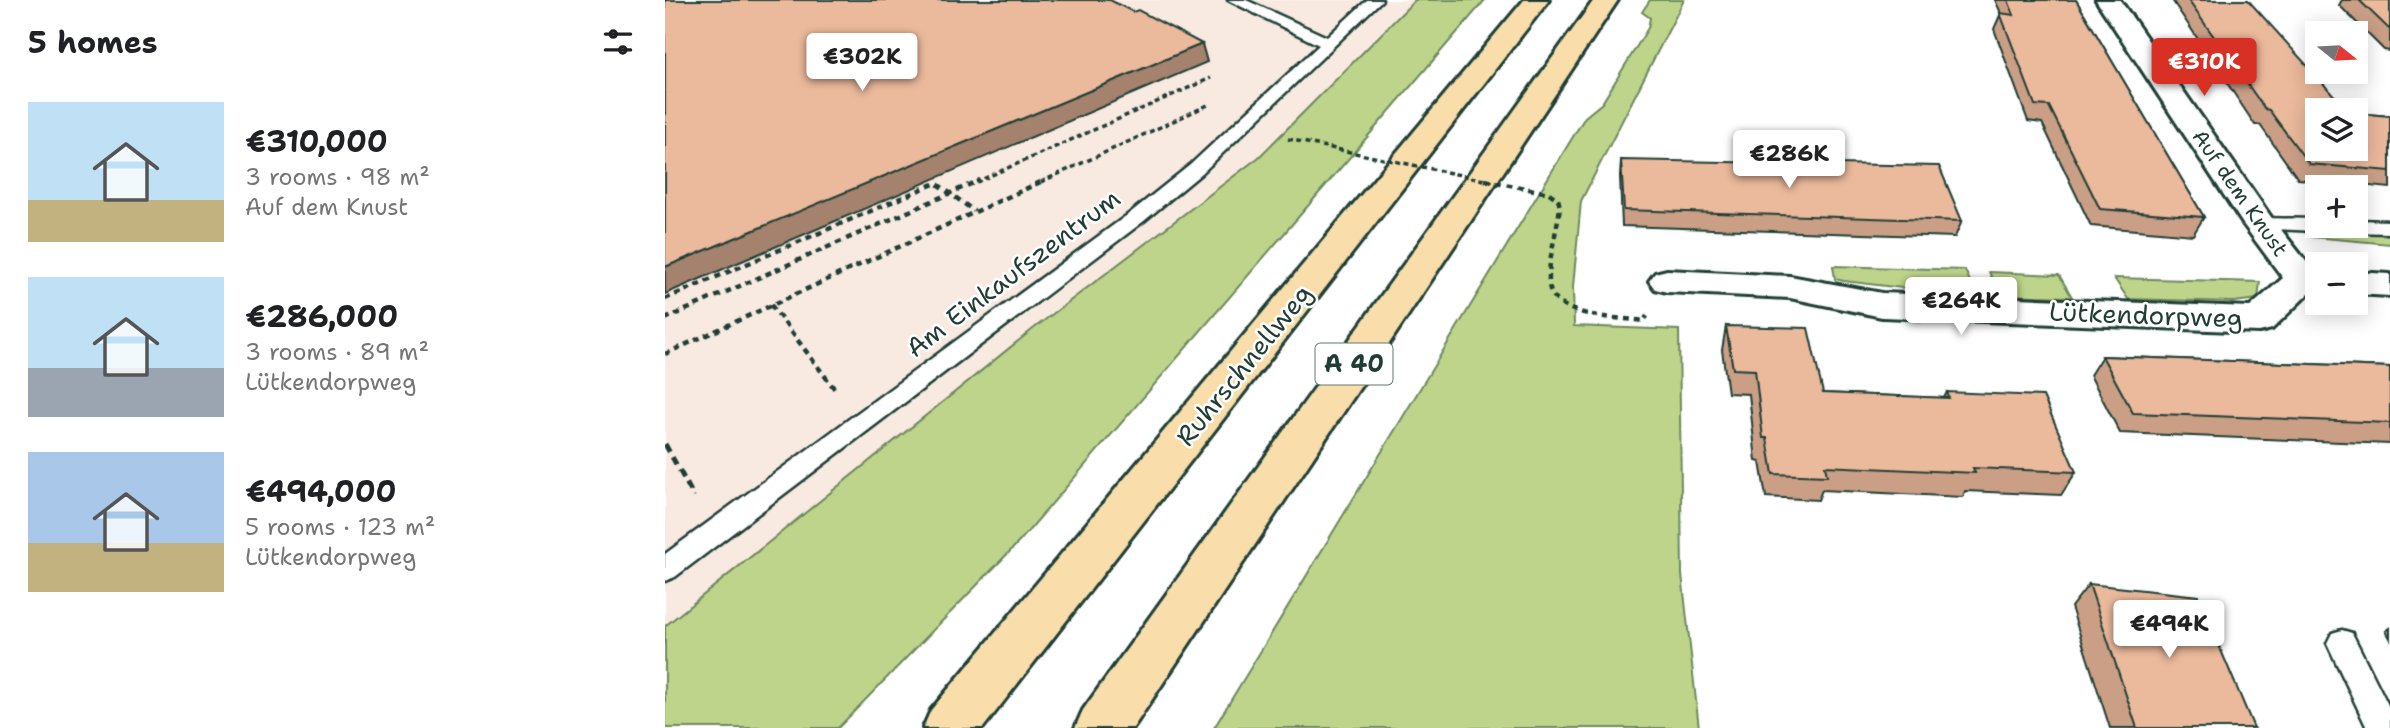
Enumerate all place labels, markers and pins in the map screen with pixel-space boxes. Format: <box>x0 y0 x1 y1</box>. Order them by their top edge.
pin: €302K <box>813 34 911 93</box>
pin: €310K <box>2155 38 2253 98</box>
pin: €286K <box>1740 130 1838 190</box>
pin: €264K <box>1912 278 2010 337</box>
pin: €494K <box>2120 600 2218 660</box>

